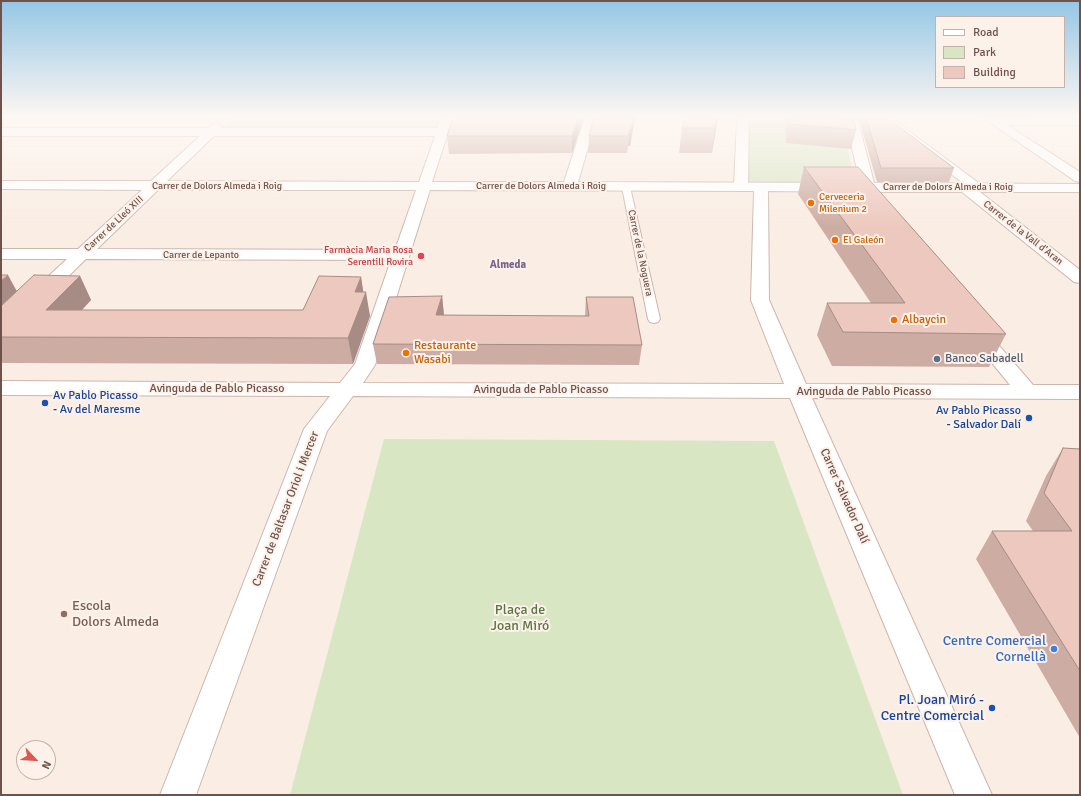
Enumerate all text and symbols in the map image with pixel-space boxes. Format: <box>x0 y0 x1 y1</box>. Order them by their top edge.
legend <box>935 16 1065 88</box>
text: Road <box>973 25 999 40</box>
text: Park <box>973 45 996 60</box>
text: Building <box>973 65 1016 80</box>
street label: Carrer de Dolors Almeda i Roig <box>152 180 282 192</box>
street label: Carrer de Dolors Almeda i Roig <box>476 180 606 192</box>
street label: Carrer de Dolors Almeda i Roig <box>883 181 1013 193</box>
place label: Cerveceria Milenium 2 <box>819 191 867 214</box>
street label: Carrer de Lleó XIII <box>82 193 146 255</box>
marker: Cerveceria Milenium 2 <box>806 198 816 208</box>
street label: Carrer de la Vall d'Aran <box>981 198 1065 268</box>
street label: Carrer de la Noguera <box>625 209 655 297</box>
place label: El Galeón <box>843 234 884 246</box>
marker: El Galeón <box>830 235 840 245</box>
place label: Farmàcia Maria Rosa Serentill Rovira <box>324 244 413 268</box>
street label: Carrer de Lepanto <box>163 249 239 261</box>
marker: Farmàcia Maria Rosa Serentill Rovira <box>416 251 426 261</box>
district label: Almeda <box>490 258 526 272</box>
place label: Albaycin <box>902 313 946 327</box>
marker: Albaycin <box>889 315 899 325</box>
place label: Restaurante Wasabi <box>414 339 476 367</box>
marker: Restaurante Wasabi <box>401 348 411 358</box>
place label: Banco Sabadell <box>945 352 1024 366</box>
marker: Banco Sabadell <box>932 354 942 364</box>
street label: Avinguda de Pablo Picasso <box>149 382 285 396</box>
street label: Avinguda de Pablo Picasso <box>473 383 609 397</box>
street label: Avinguda de Pablo Picasso <box>796 385 932 399</box>
place label: Av Pablo Picasso - Av del Maresme <box>53 389 140 417</box>
marker: Av Pablo Picasso - Av del Maresme <box>40 398 50 408</box>
place label: Av Pablo Picasso - Salvador Dalí <box>936 404 1021 432</box>
marker: Av Pablo Picasso - Salvador Dalí <box>1024 413 1034 423</box>
street label: Carrer de Baltasar Oriol i Mercer <box>250 429 322 589</box>
street label: Carrer Salvador Dalí <box>817 446 871 546</box>
place label: Escola Dolors Almeda <box>72 598 159 630</box>
park label: Plaça de Joan Miró <box>491 602 549 634</box>
marker: Escola Dolors Almeda <box>59 609 69 619</box>
place label: Centre Comercial Cornellà <box>943 633 1046 666</box>
marker: Centre Comercial Cornellà <box>1049 644 1059 654</box>
place label: Pl. Joan Miró - Centre Comercial <box>881 692 984 724</box>
marker: Pl. Joan Miró - Centre Comercial <box>987 703 997 713</box>
north arrow <box>16 740 56 780</box>
text: N <box>39 759 54 771</box>

